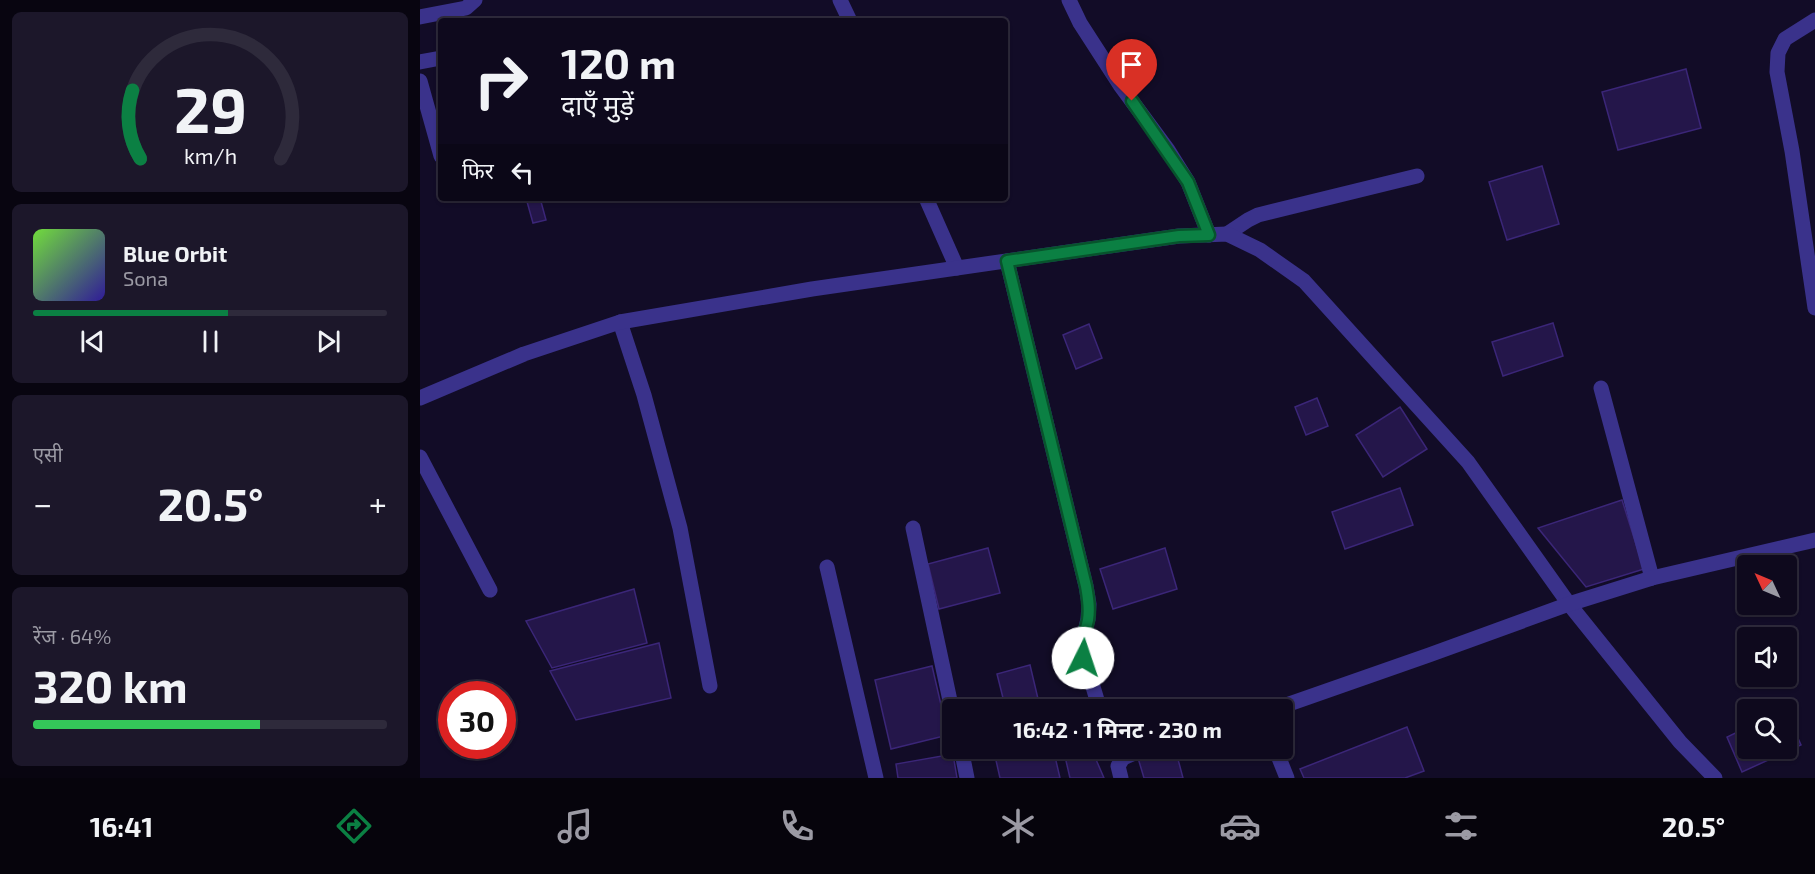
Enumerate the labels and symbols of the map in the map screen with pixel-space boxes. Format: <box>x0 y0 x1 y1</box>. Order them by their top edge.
pin <box>1106 39 1157 101</box>
north arrow <box>1737 555 1797 615</box>
position arrow <box>1051 626 1115 690</box>
speed limit sign: 30 <box>438 681 516 759</box>

